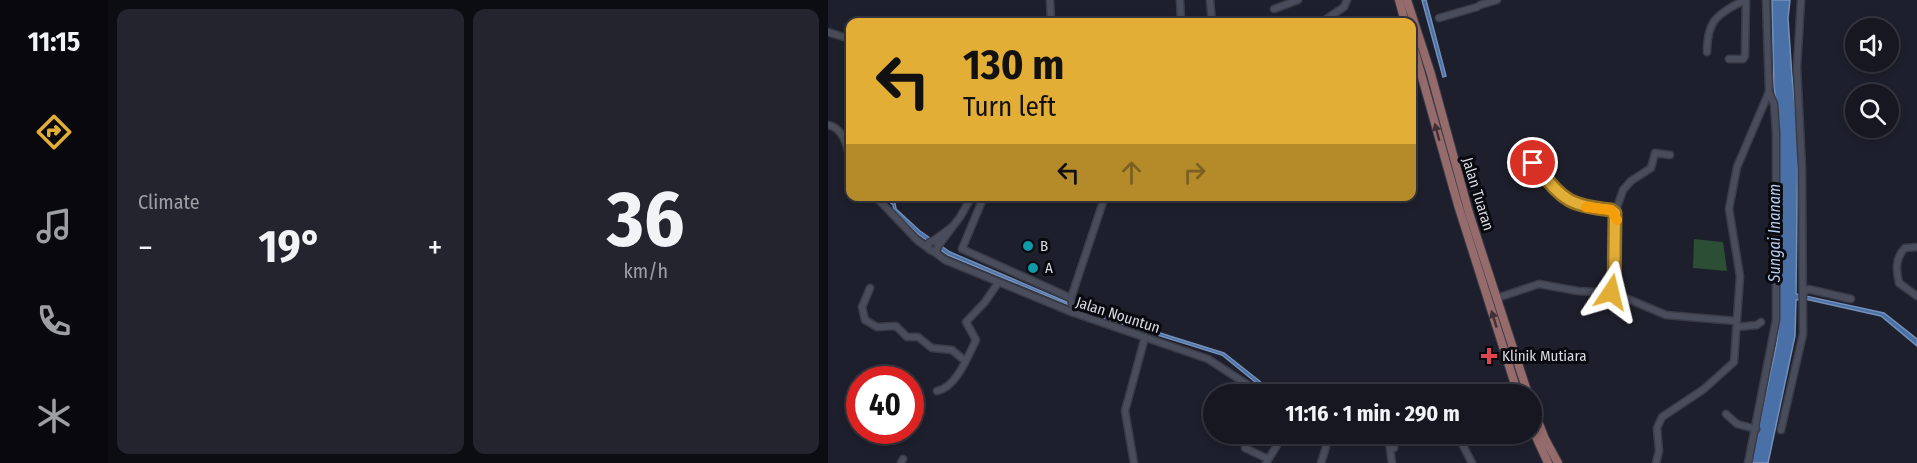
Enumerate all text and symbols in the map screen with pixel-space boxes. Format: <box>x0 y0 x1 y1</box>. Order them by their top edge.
map controls <box>1845 18 1899 138</box>
button: sound <box>1845 18 1899 72</box>
text: 11:15 <box>28 26 80 58</box>
text: 130 m <box>963 40 1064 90</box>
icon: left <box>864 42 942 120</box>
button: search <box>1845 84 1899 138</box>
text: Turn left <box>963 91 1056 123</box>
icon: directions <box>33 111 75 153</box>
one-way arrow <box>1432 123 1442 141</box>
pin <box>1507 137 1558 188</box>
icon: arrive <box>1516 146 1549 179</box>
street label: Jalan Tuaran <box>1458 155 1498 233</box>
icon: left <box>1052 156 1085 189</box>
icon: ahead <box>1115 156 1148 189</box>
icon: right <box>1178 156 1211 189</box>
text: 36 <box>607 173 685 267</box>
water label: Sungai Inanam <box>1765 184 1784 283</box>
text: Climate <box>138 190 200 214</box>
icon: music <box>33 205 75 247</box>
text: 19° <box>258 220 322 274</box>
text: − <box>138 228 153 268</box>
text: + <box>427 228 442 268</box>
place label: B <box>1040 237 1048 255</box>
marker: B <box>1021 239 1035 253</box>
text: km/h <box>623 259 668 283</box>
place label: A <box>1045 259 1053 277</box>
position arrow <box>1579 260 1643 324</box>
marker: A <box>1026 261 1040 275</box>
street label: Jalan Nountun <box>1074 293 1162 337</box>
icon: phone <box>33 300 75 342</box>
one-way arrow <box>1489 310 1498 328</box>
marker: Klinik Mutiara <box>1480 347 1498 365</box>
place label: Klinik Mutiara <box>1502 347 1587 365</box>
speed limit sign: 40 <box>846 366 924 444</box>
icon: climate <box>33 395 75 437</box>
text: 11:16 · 1 min · 290 m <box>1285 400 1460 427</box>

